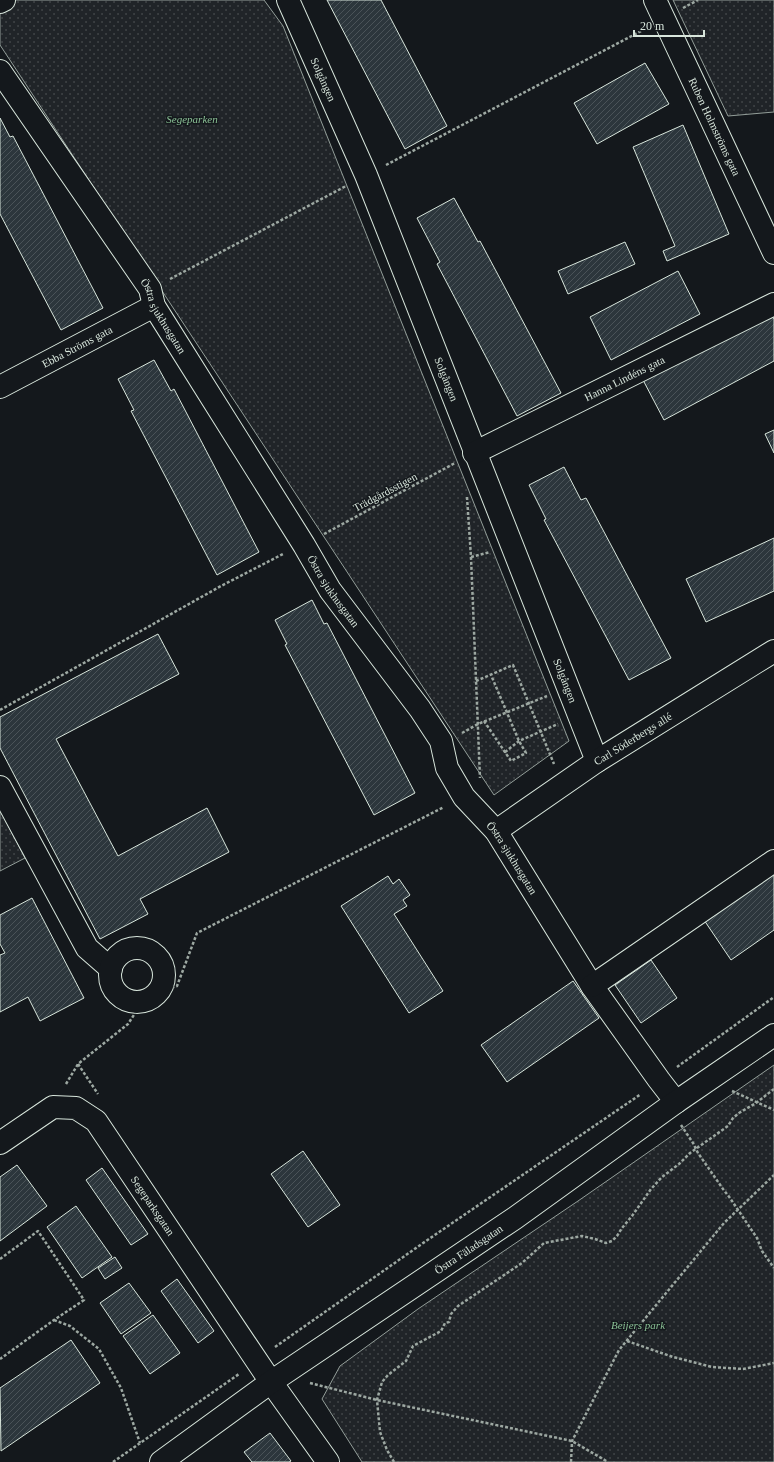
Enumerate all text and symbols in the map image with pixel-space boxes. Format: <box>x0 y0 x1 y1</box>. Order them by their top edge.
scale bar <box>634 12 704 38</box>
text: 20 m <box>640 19 665 33</box>
street label: Solgången <box>308 56 339 104</box>
street label: Ruben Holmströms gata <box>686 76 743 178</box>
park label: Segeparken <box>166 113 218 125</box>
street label: Östra sjukhusgatan <box>138 276 189 356</box>
street label: Ebba Ströms gata <box>40 323 114 370</box>
street label: Hanna Lindéns gata <box>582 353 667 403</box>
street label: Solgången <box>432 355 461 403</box>
street label: Trädgårdsstigen <box>351 470 419 514</box>
street label: Östra sjukhusgatan <box>305 553 362 630</box>
street label: Solgången <box>551 657 580 705</box>
street label: Carl Söderbergs allé <box>592 710 674 768</box>
street label: Östra sjukhusgatan <box>484 819 540 897</box>
street label: Segeparksgatan <box>129 1174 177 1238</box>
street label: Östra Fäladsgatan <box>432 1222 505 1276</box>
park label: Beijers park <box>611 1319 666 1331</box>

